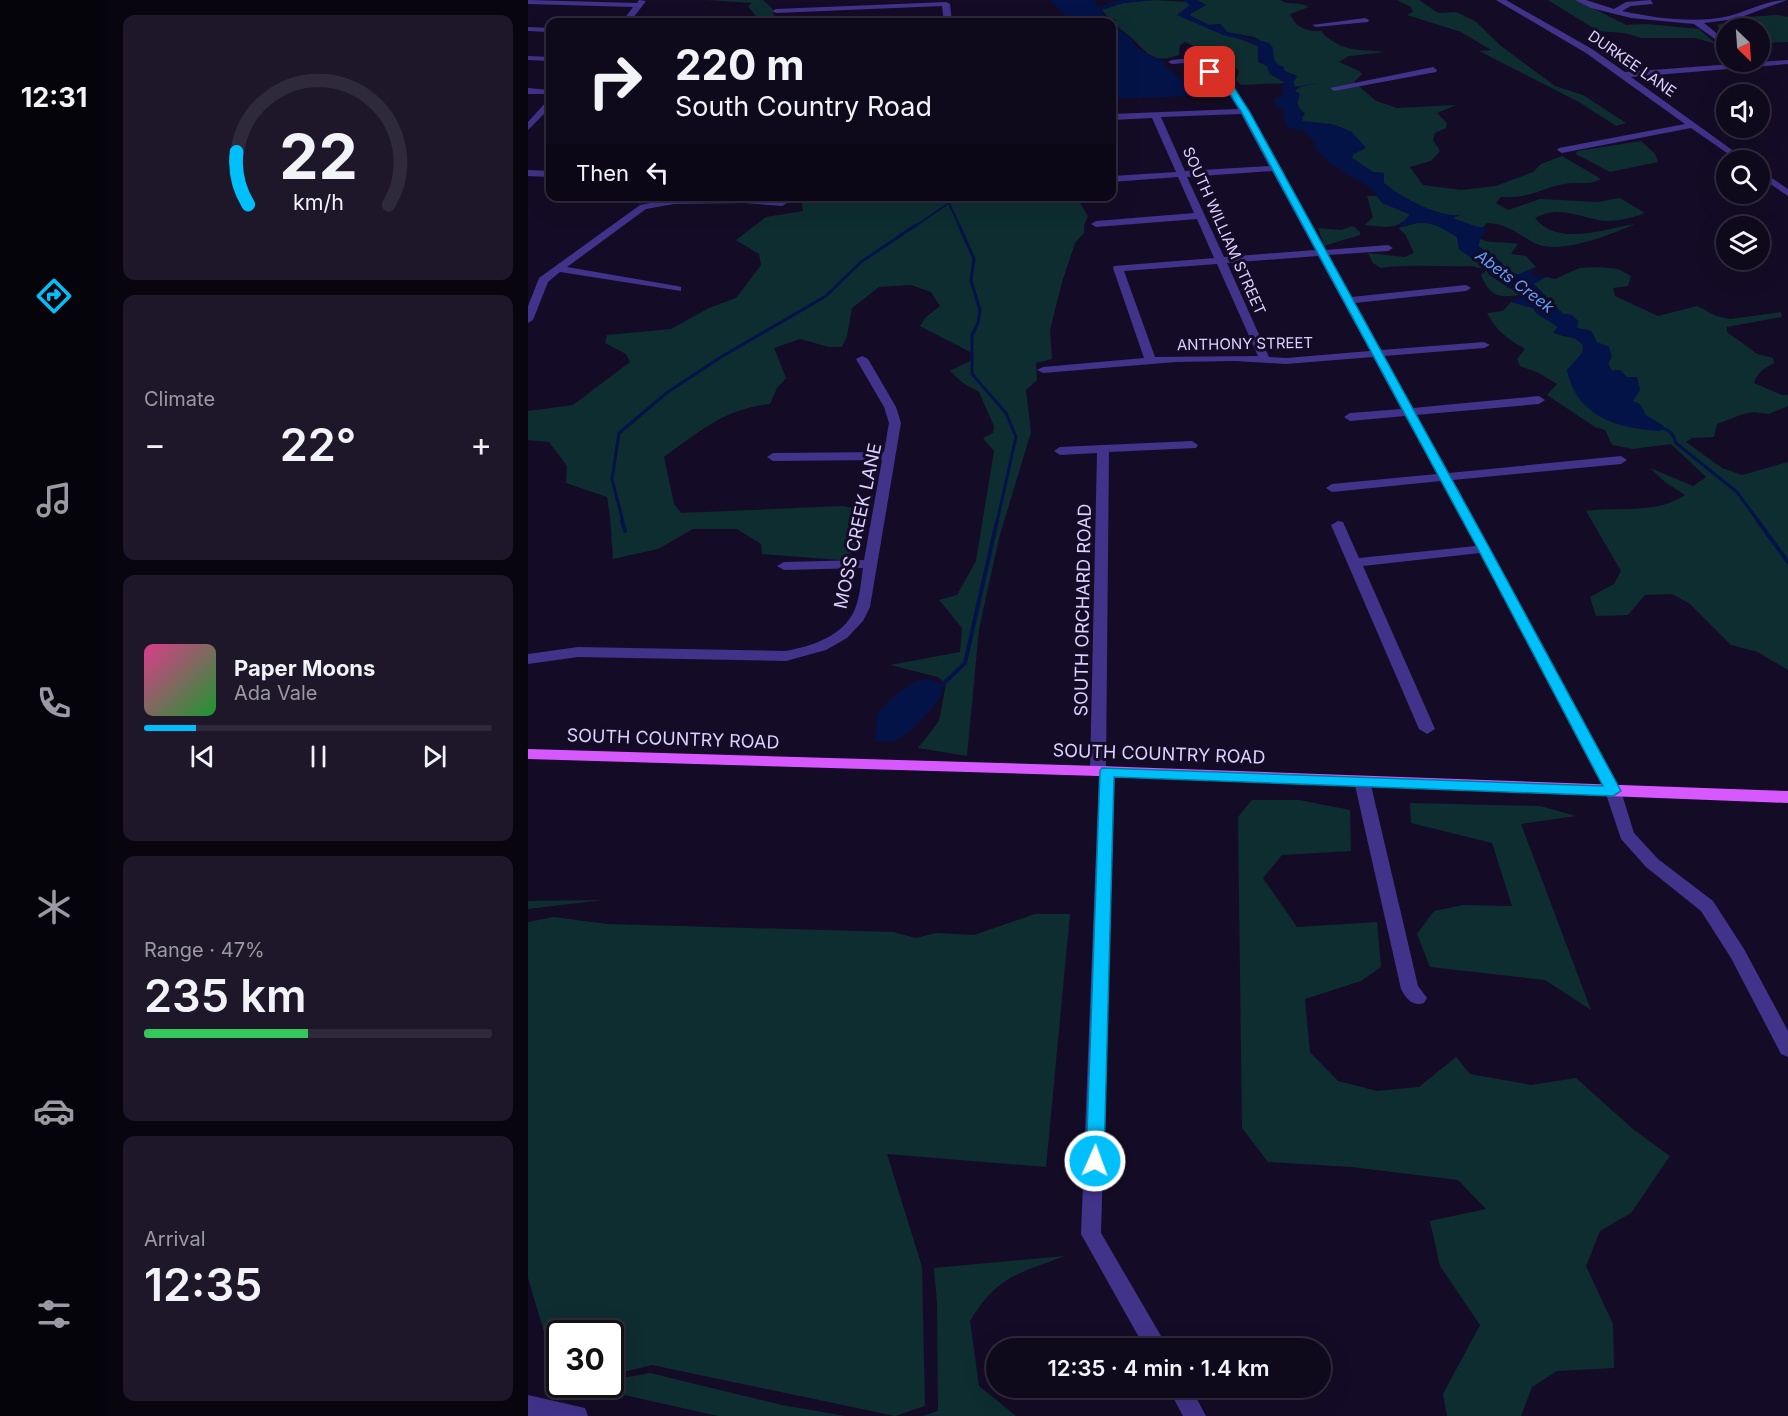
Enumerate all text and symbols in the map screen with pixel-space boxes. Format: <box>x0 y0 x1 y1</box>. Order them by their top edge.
north arrow <box>1716 18 1770 72</box>
map controls <box>1716 18 1770 270</box>
street label: DURKEE LANE <box>1585 26 1680 101</box>
text: 220 m <box>675 39 805 90</box>
icon: right <box>576 42 654 120</box>
pin <box>1184 46 1235 97</box>
icon: arrive <box>1193 55 1226 88</box>
text: 12:31 <box>21 81 87 114</box>
button: sound <box>1716 84 1770 138</box>
text: South Country Road <box>675 90 932 123</box>
text: 22 <box>279 119 357 194</box>
street label: SOUTH WILLIAM STREET <box>1179 144 1270 318</box>
button: search <box>1716 150 1770 204</box>
icon: left <box>641 156 674 189</box>
text: Then <box>576 160 629 186</box>
text: km/h <box>293 189 343 215</box>
button: layers <box>1716 216 1770 270</box>
water label: Abets Creek <box>1471 245 1558 317</box>
icon: directions <box>33 275 75 317</box>
street label: ANTHONY STREET <box>1177 333 1313 354</box>
text: Climate <box>144 387 215 411</box>
text: 22° <box>280 417 356 472</box>
text: − <box>144 424 166 464</box>
text: + <box>470 424 492 464</box>
street label: MOSS CREEK LANE <box>830 441 885 611</box>
icon: music <box>33 479 75 521</box>
street label: SOUTH ORCHARD ROAD <box>1070 503 1095 717</box>
text: Paper Moons <box>234 655 375 681</box>
text: Ada Vale <box>234 681 317 705</box>
icon: phone <box>33 682 75 724</box>
street label: SOUTH COUNTRY ROAD <box>566 724 780 753</box>
street label: SOUTH COUNTRY ROAD <box>1052 739 1266 768</box>
icon: previous <box>186 740 219 773</box>
icon: pause <box>302 740 335 773</box>
icon: next <box>418 740 451 773</box>
icon: climate <box>33 886 75 928</box>
text: Range · 47% <box>144 938 265 962</box>
text: 235 km <box>144 968 306 1023</box>
icon: car <box>33 1090 75 1132</box>
position arrow <box>1063 1129 1127 1193</box>
text: Arrival <box>144 1227 206 1251</box>
text: 12:35 <box>144 1257 262 1312</box>
icon: filters <box>33 1293 75 1335</box>
speed limit sign: 30 <box>546 1320 624 1398</box>
text: 12:35 · 4 min · 1.4 km <box>1047 1355 1270 1381</box>

